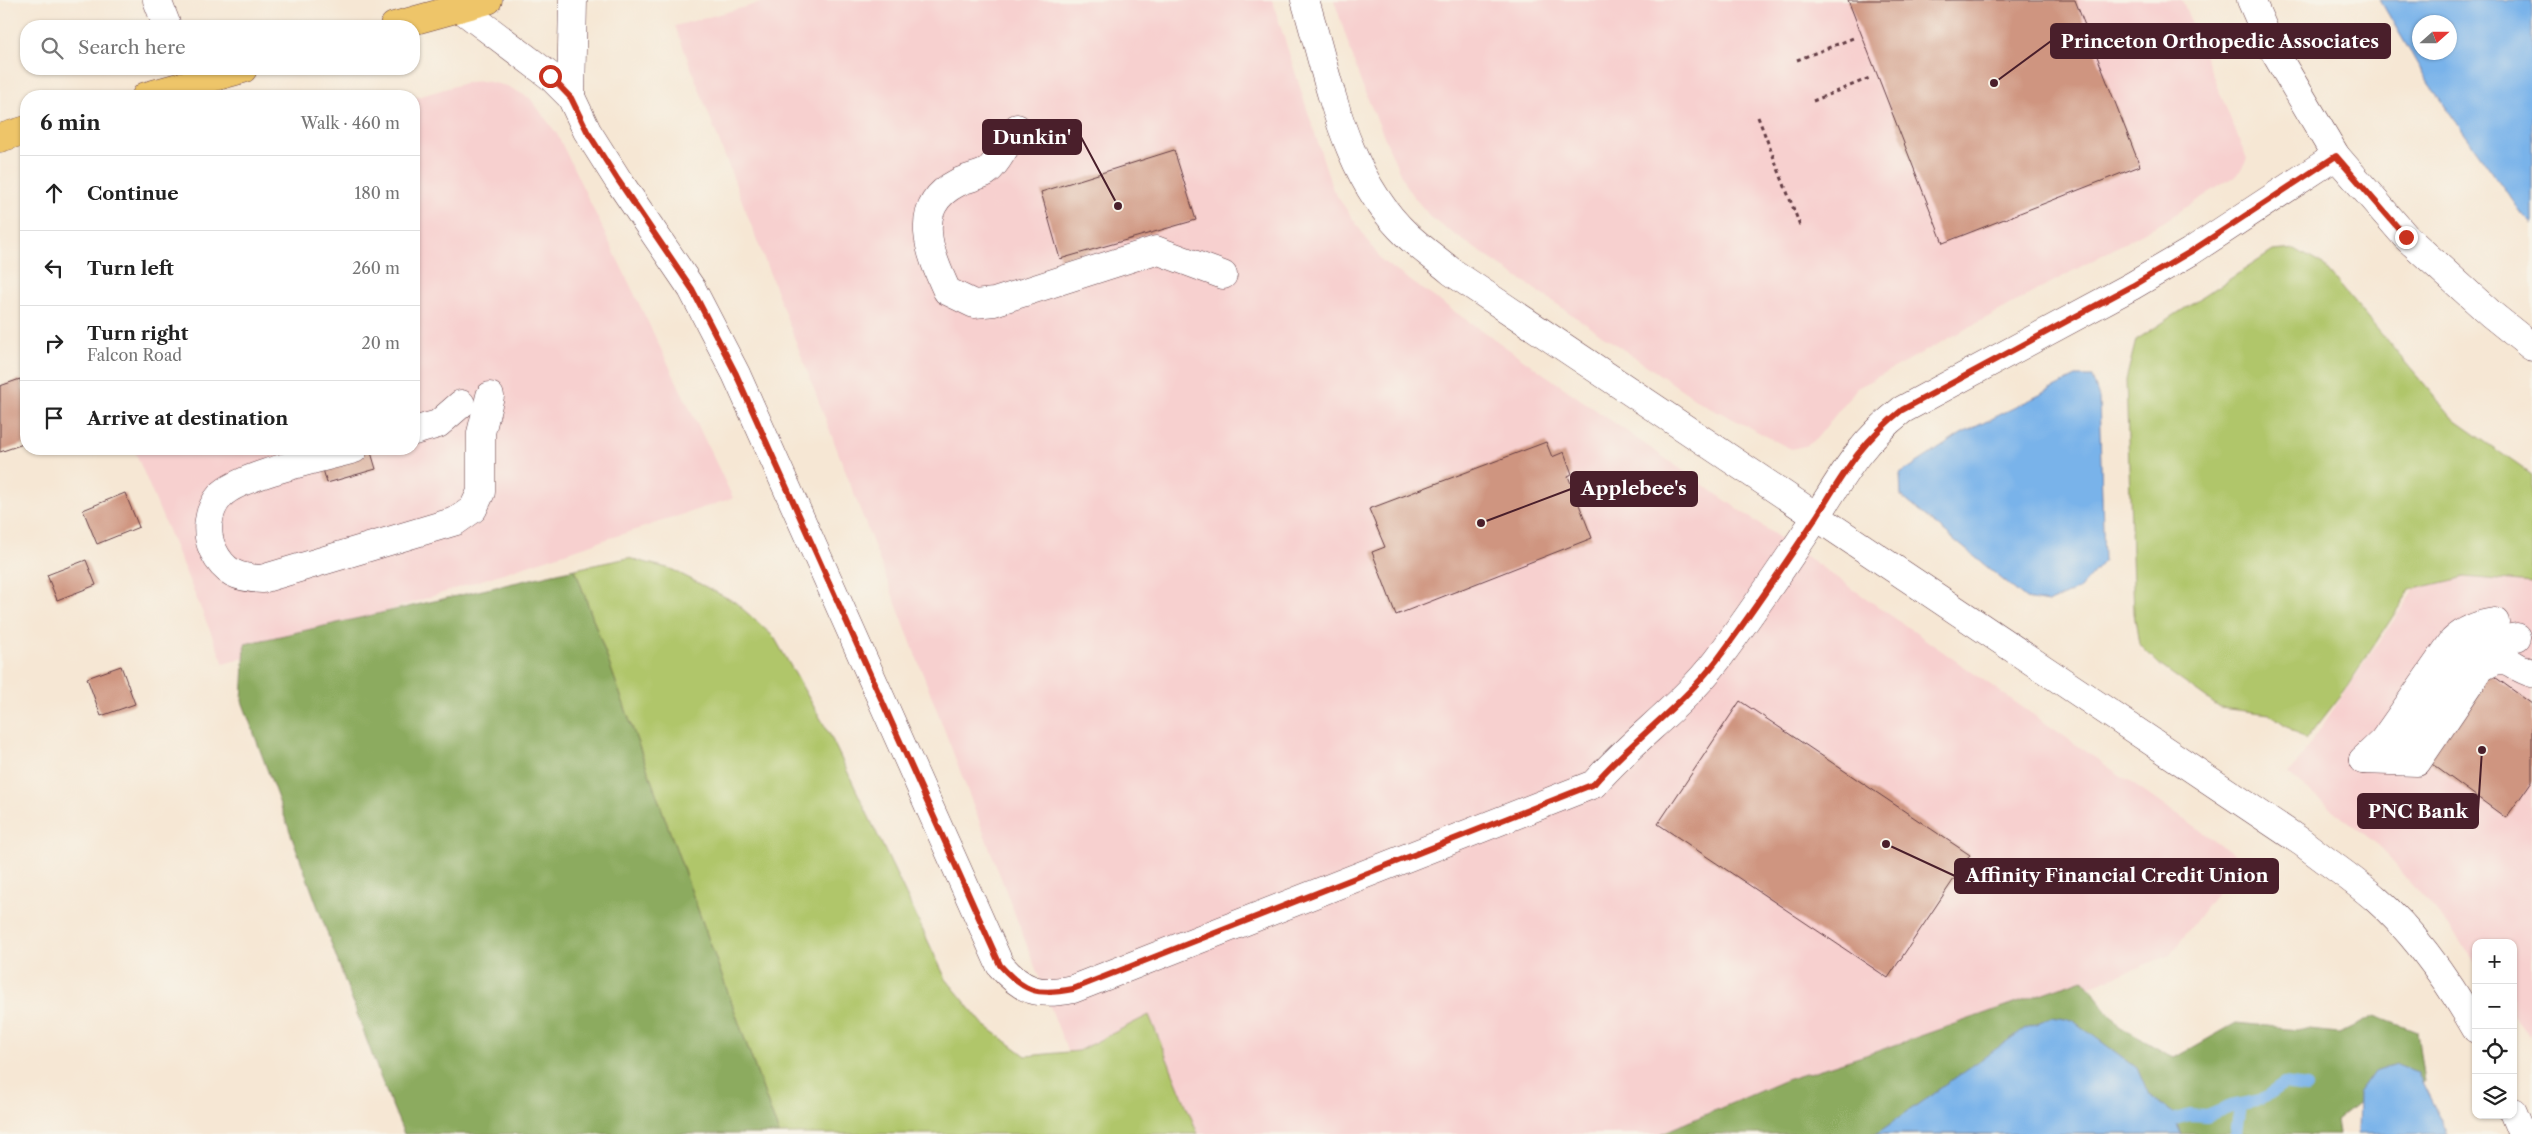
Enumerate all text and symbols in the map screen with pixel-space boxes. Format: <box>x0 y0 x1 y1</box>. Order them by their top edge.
north arrow <box>2412 15 2457 60</box>
search box <box>20 20 420 75</box>
callout: Princeton Orthopedic Associates <box>2051 24 2390 58</box>
text: Princeton Orthopedic Associates <box>2061 30 2379 53</box>
icon: search <box>38 34 66 62</box>
text: Search here <box>78 36 186 59</box>
route start <box>539 65 562 88</box>
text: 6 min <box>40 110 101 135</box>
text: Walk · 460 m <box>301 113 400 133</box>
callout: Dunkin' <box>983 120 1081 154</box>
text: Dunkin' <box>993 126 1071 149</box>
icon: ahead <box>40 179 68 207</box>
text: Continue <box>87 182 179 205</box>
text: 180 m <box>354 183 400 203</box>
route end <box>2395 226 2418 249</box>
icon: left <box>40 254 68 282</box>
text: Turn left <box>87 257 174 280</box>
text: 260 m <box>352 258 400 278</box>
text: Turn right <box>87 322 188 345</box>
icon: right <box>40 329 68 357</box>
text: 20 m <box>361 333 400 353</box>
text: Falcon Road <box>87 345 182 365</box>
icon: arrive <box>40 404 68 432</box>
text: Arrive at destination <box>87 407 288 430</box>
callout: Applebee's <box>1571 472 1697 506</box>
text: Applebee's <box>1580 477 1687 500</box>
callout: PNC Bank <box>2358 794 2478 828</box>
text: PNC Bank <box>2368 800 2468 823</box>
callout: Affinity Financial Credit Union <box>1955 859 2278 893</box>
text: Affinity Financial Credit Union <box>1965 864 2268 887</box>
map controls <box>2472 939 2517 1119</box>
button: + <box>2472 939 2517 984</box>
button: − <box>2472 984 2517 1029</box>
button: locate <box>2472 1029 2517 1074</box>
button: layers <box>2472 1074 2517 1119</box>

